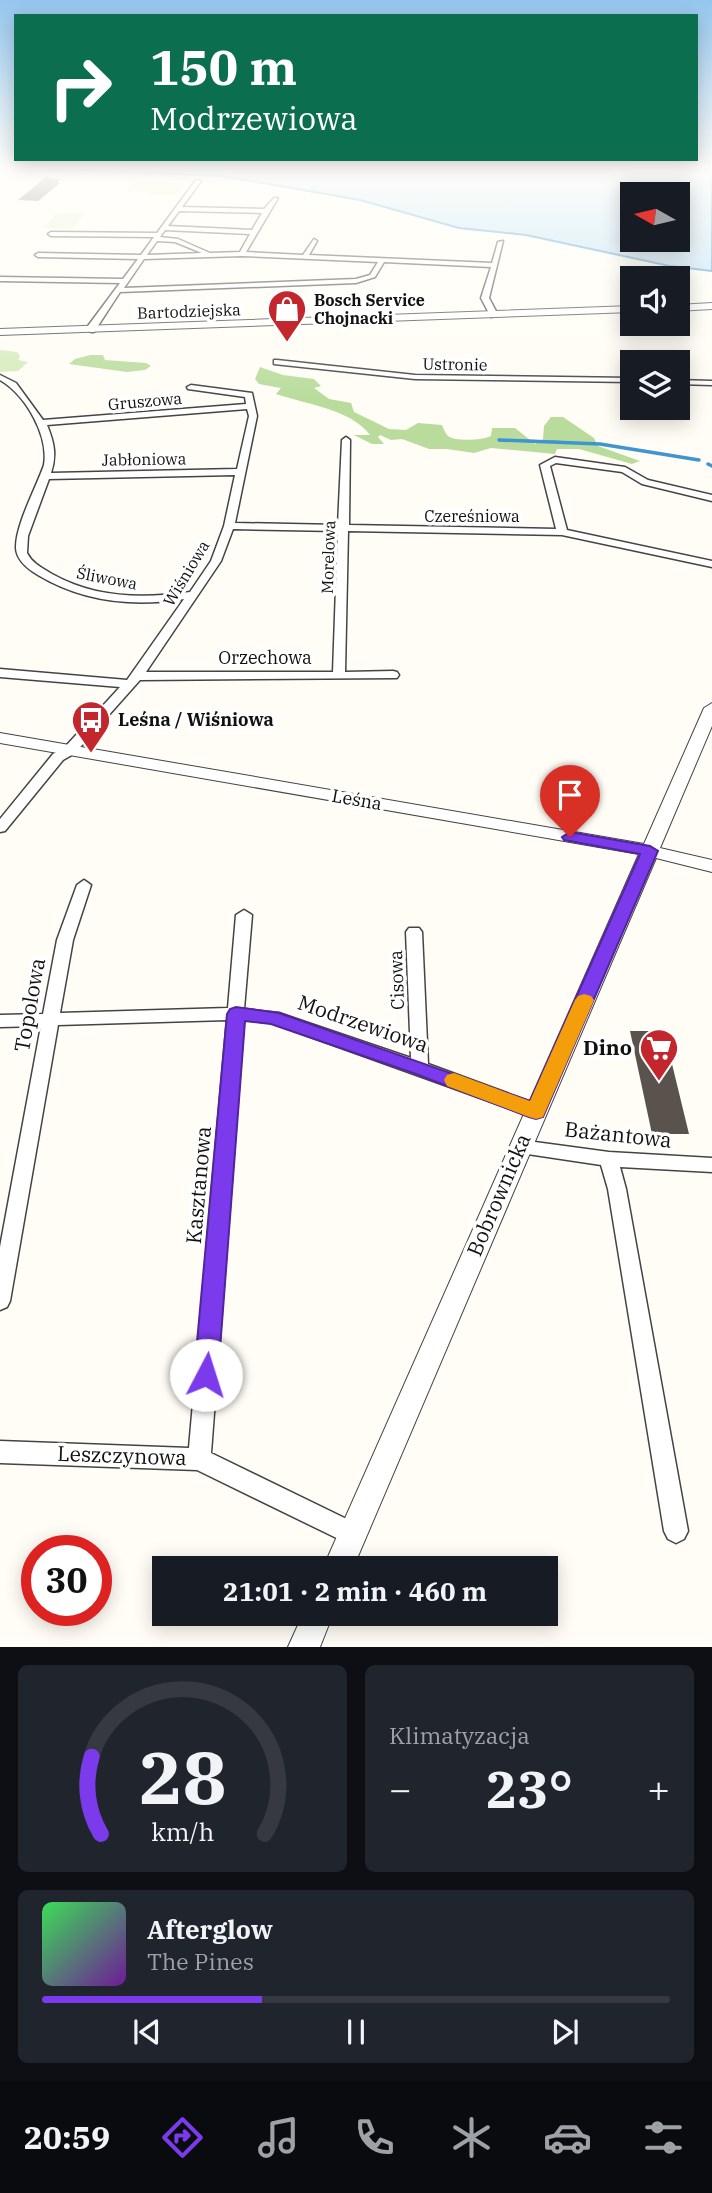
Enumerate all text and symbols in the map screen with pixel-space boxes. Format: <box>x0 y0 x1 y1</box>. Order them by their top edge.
text: 150 m <box>150 35 297 98</box>
icon: right <box>35 42 126 133</box>
text: Modrzewiowa <box>150 97 358 139</box>
north arrow <box>620 182 690 252</box>
map controls <box>620 182 690 420</box>
button: sound <box>620 266 690 336</box>
shop icon: Bosch Service Chojnacki <box>266 288 308 343</box>
place label: Bosch Service Chojnacki <box>314 290 425 328</box>
street label: Bartodziejska <box>137 299 241 323</box>
button: layers <box>620 350 690 420</box>
street label: Ustronie <box>422 353 488 375</box>
street label: Gruszowa <box>107 388 183 414</box>
street label: Jabłoniowa <box>102 448 187 470</box>
street label: Czereśniowa <box>424 506 520 526</box>
street label: Morelowa <box>317 520 339 594</box>
street label: Wiśniowa <box>159 536 214 610</box>
street label: Śliwowa <box>75 561 140 594</box>
street label: Orzechowa <box>218 646 312 669</box>
bus stop icon: Leśna / Wiśniowa <box>70 699 112 754</box>
place label: Leśna / Wiśniowa <box>118 708 274 731</box>
pin <box>540 765 600 837</box>
icon: arrive <box>551 776 589 814</box>
street label: Leśna <box>330 784 384 815</box>
street label: Cisowa <box>384 950 409 1010</box>
street label: Topolowa <box>7 956 51 1054</box>
street label: Modrzewiowa <box>294 988 432 1058</box>
supermarket icon: Dino <box>638 1027 680 1082</box>
place label: Dino <box>583 1033 632 1061</box>
street label: Bażantowa <box>563 1114 673 1154</box>
street label: Kasztanowa <box>179 1125 217 1245</box>
street label: Bobrownicka <box>460 1129 536 1260</box>
position arrow <box>169 1338 243 1412</box>
street label: Leszczynowa <box>57 1439 187 1471</box>
speed limit sign: 30 <box>21 1535 112 1626</box>
text: 21:01 · 2 min · 460 m <box>223 1574 487 1608</box>
text: Klimatyzacja <box>389 1720 530 1750</box>
text: 28 <box>139 1730 226 1825</box>
text: 23° <box>486 1755 573 1822</box>
text: − <box>389 1764 412 1813</box>
text: + <box>647 1764 670 1813</box>
text: km/h <box>151 1815 214 1848</box>
text: Afterglow <box>147 1912 273 1946</box>
text: The Pines <box>147 1946 254 1976</box>
icon: previous <box>128 2013 166 2051</box>
icon: pause <box>337 2013 375 2051</box>
icon: next <box>546 2013 584 2051</box>
icon: directions <box>158 2113 207 2162</box>
icon: music <box>254 2113 303 2162</box>
icon: phone <box>350 2113 399 2162</box>
icon: climate <box>447 2113 496 2162</box>
icon: car <box>543 2113 592 2162</box>
icon: filters <box>639 2113 688 2162</box>
text: 20:59 <box>24 2116 110 2158</box>

